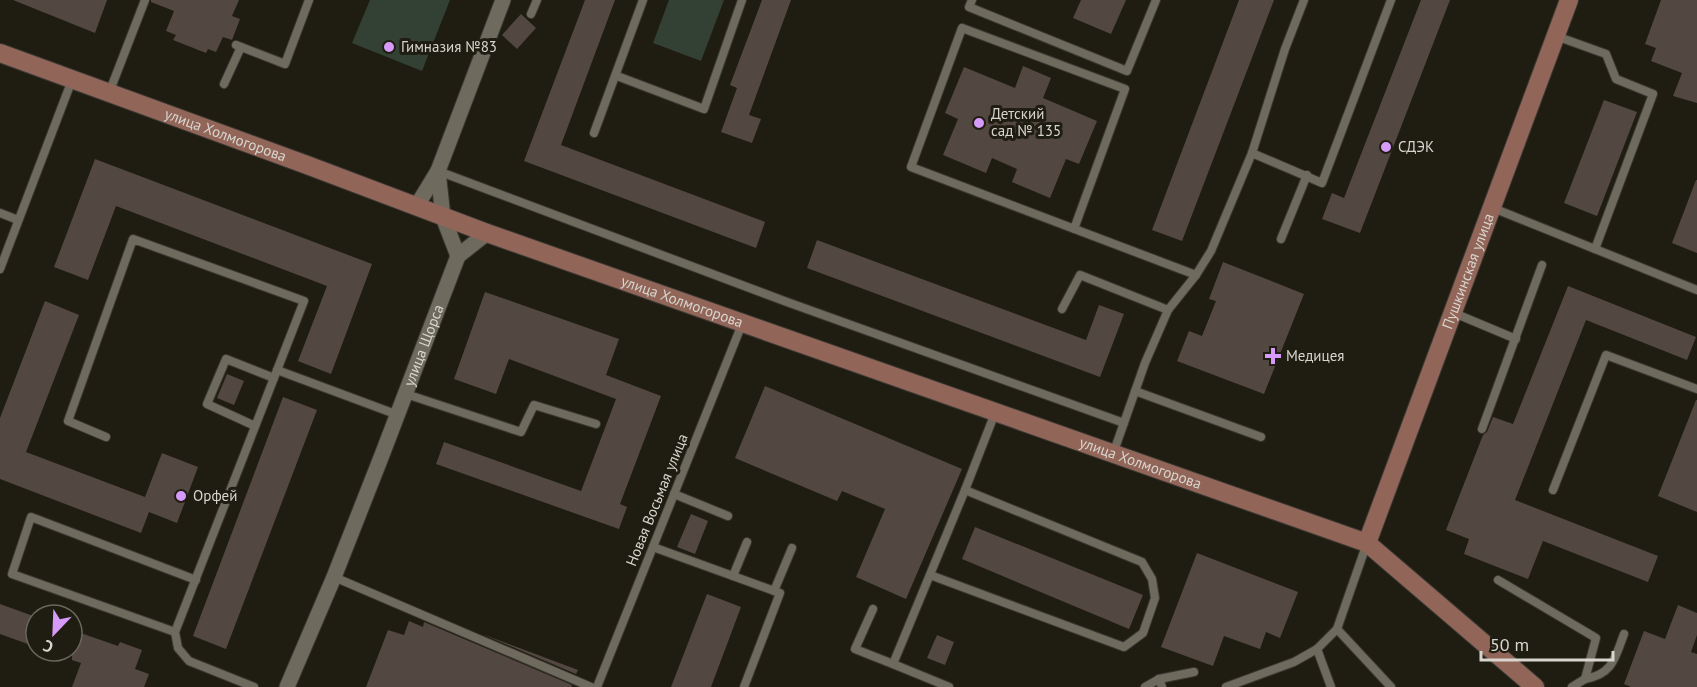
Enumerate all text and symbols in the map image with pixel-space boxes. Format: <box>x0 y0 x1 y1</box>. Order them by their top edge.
place label: Гимназия №83 <box>401 37 497 56</box>
marker: Гимназия №83 <box>382 40 396 54</box>
street label: улица Холмогорова <box>162 104 289 166</box>
place label: Детский сад № 135 <box>991 104 1061 140</box>
marker: Детский сад № 135 <box>972 116 986 130</box>
place label: СДЭК <box>1398 137 1434 156</box>
marker: СДЭК <box>1379 140 1393 154</box>
street label: Пушкинская улица <box>1437 210 1498 332</box>
street label: улица Холмогорова <box>619 271 746 331</box>
street label: улица Щорса <box>399 302 448 389</box>
place label: Медицея <box>1286 346 1344 365</box>
marker: Медицея <box>1264 347 1282 365</box>
street label: Новая Восьмая улица <box>621 431 692 569</box>
street label: улица Холмогорова <box>1077 432 1204 493</box>
place label: Орфей <box>193 486 237 505</box>
marker: Орфей <box>174 489 188 503</box>
north arrow <box>24 603 84 663</box>
scale bar <box>1481 624 1613 662</box>
text: 50 m <box>1490 633 1529 656</box>
text: С <box>40 636 56 658</box>

